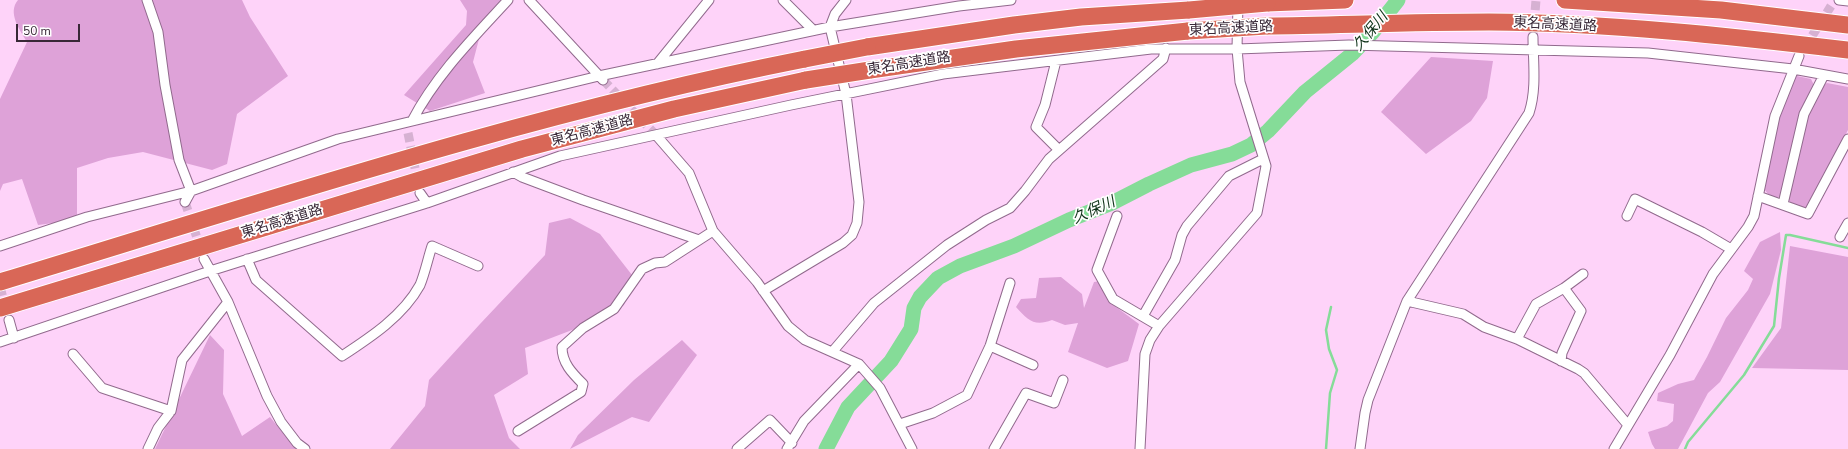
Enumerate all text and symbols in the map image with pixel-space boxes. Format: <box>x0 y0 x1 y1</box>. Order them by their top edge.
water label: 久保川 <box>1350 9 1392 55</box>
street label: 東名高速道路 <box>1513 14 1597 36</box>
scale bar <box>18 16 82 42</box>
street label: 東名高速道路 <box>1189 18 1273 40</box>
text: 50 m <box>23 23 51 39</box>
street label: 東名高速道路 <box>866 49 952 79</box>
street label: 東名高速道路 <box>549 112 635 150</box>
water label: 久保川 <box>1070 194 1118 228</box>
street label: 東名高速道路 <box>239 202 325 242</box>

